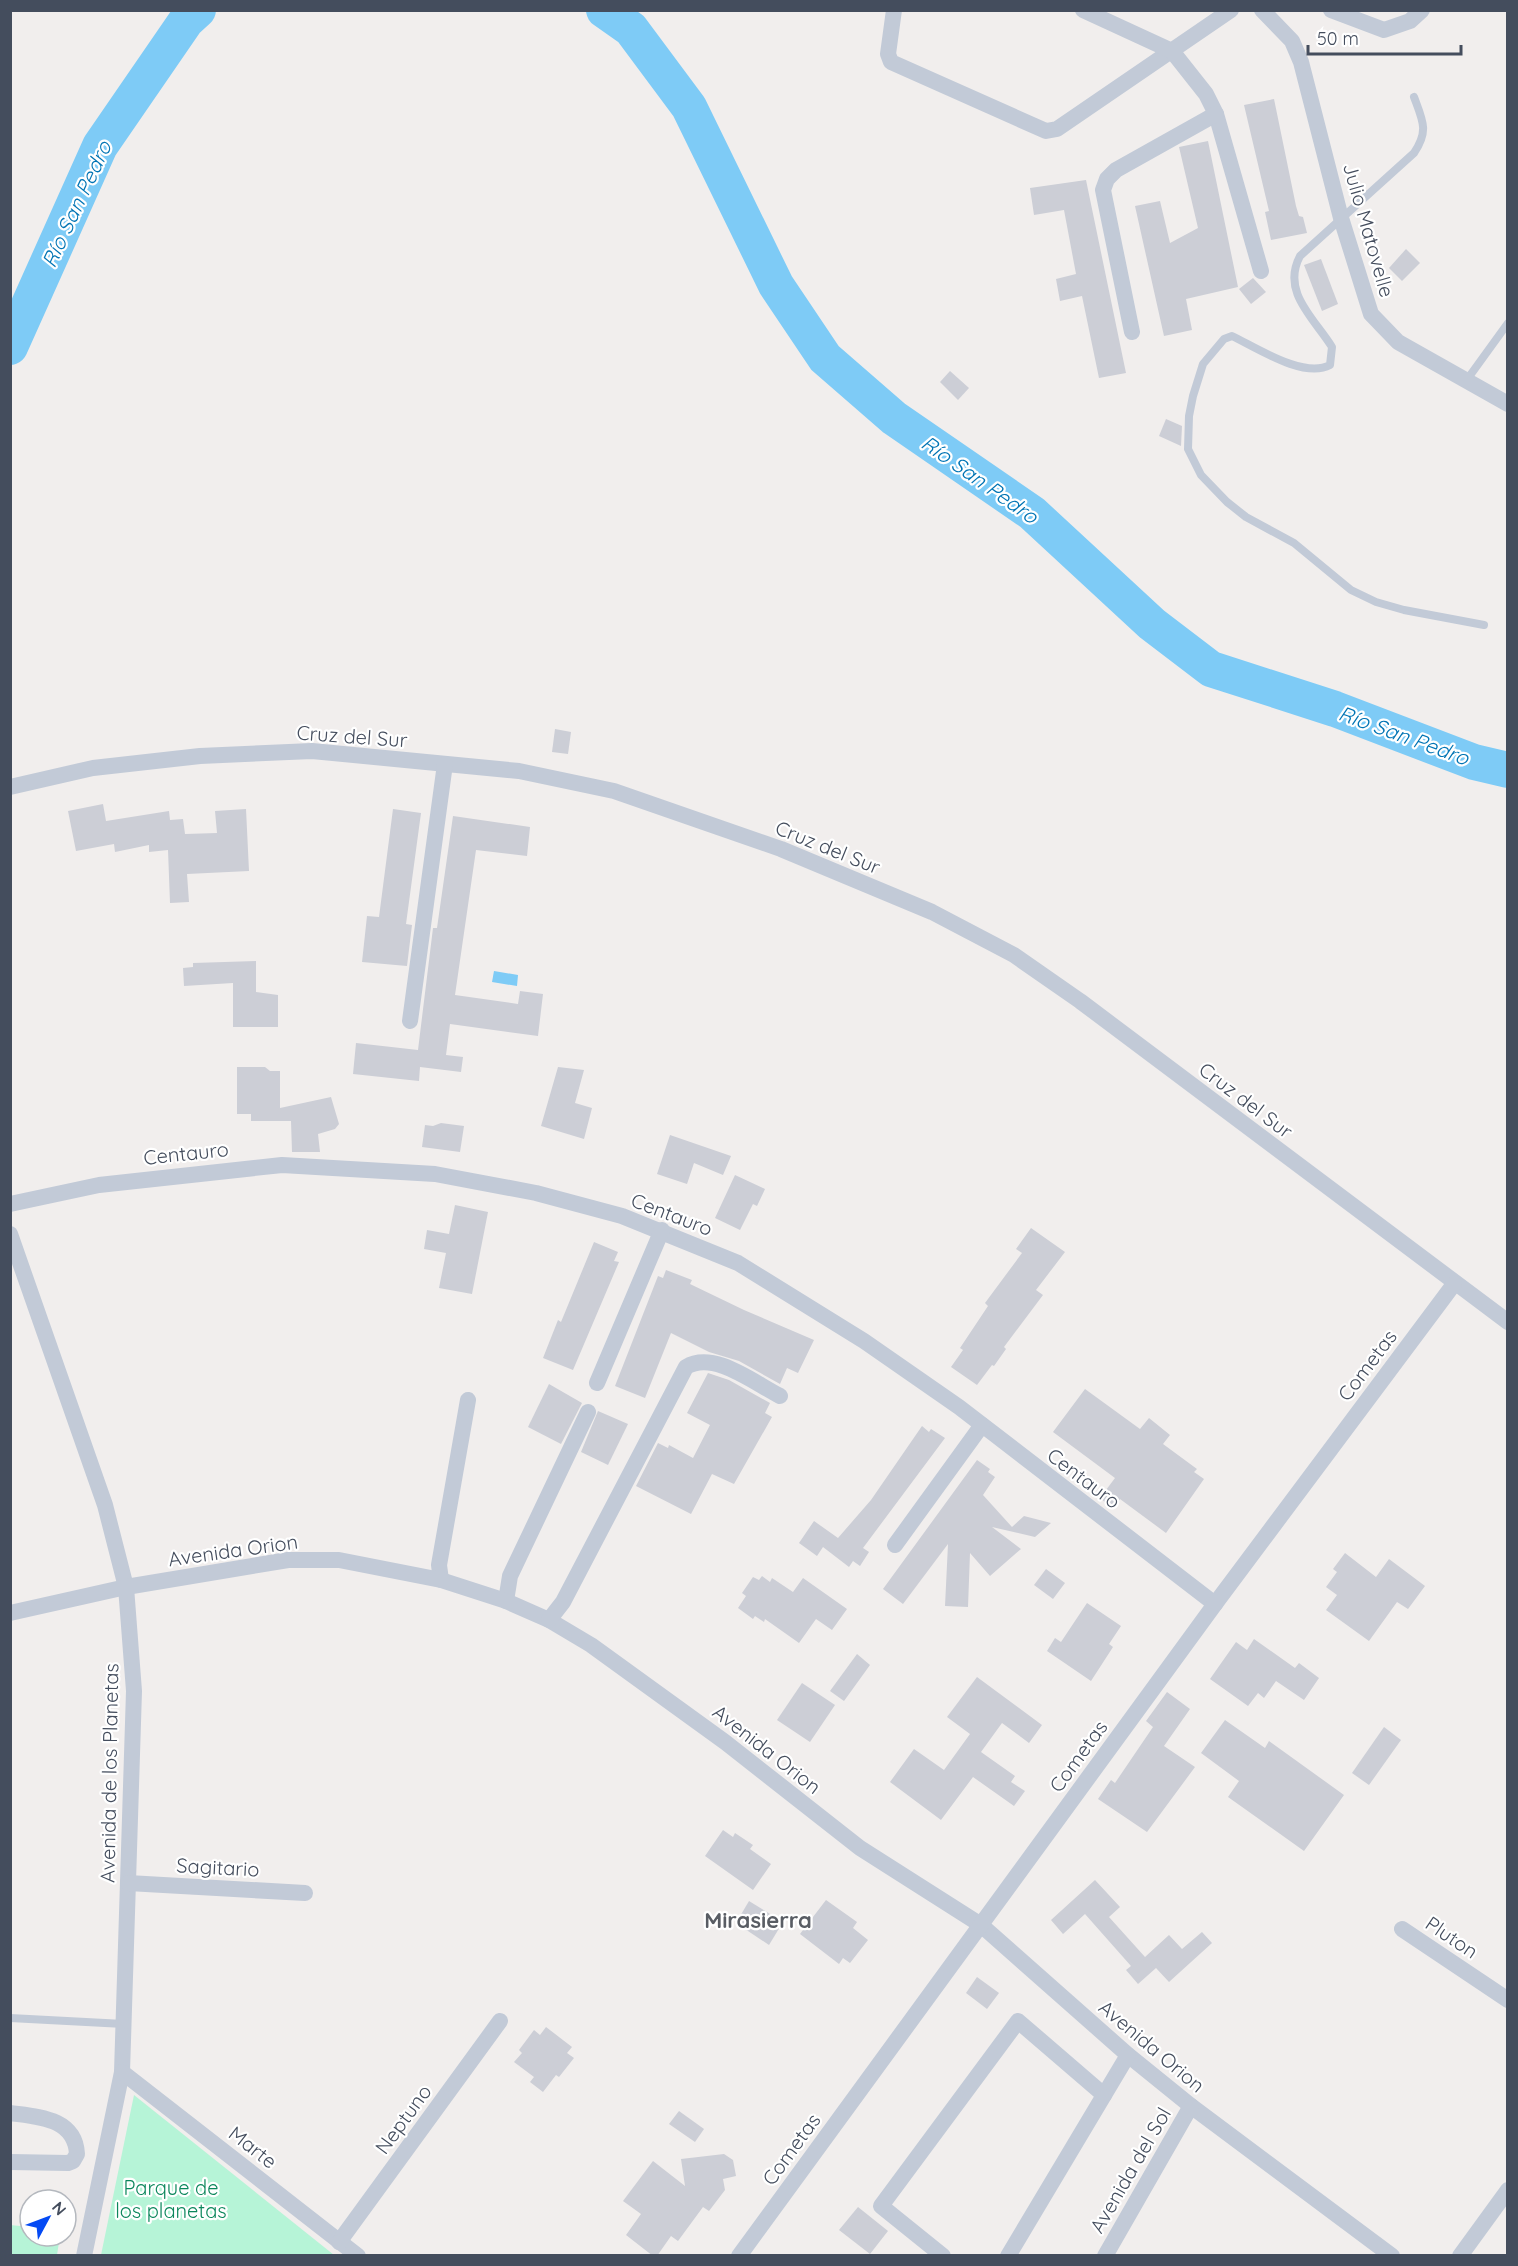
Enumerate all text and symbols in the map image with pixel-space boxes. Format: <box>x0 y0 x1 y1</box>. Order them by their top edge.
scale bar <box>1308 18 1461 56</box>
text: 50 m <box>1317 27 1359 50</box>
water label: Río San Pedro <box>35 135 117 271</box>
street label: Julio Matovelle <box>1338 160 1400 300</box>
water label: Río San Pedro <box>917 429 1044 530</box>
water label: Río San Pedro <box>1335 699 1474 771</box>
street label: Cruz del Sur <box>296 720 409 752</box>
street label: Cruz del Sur <box>772 815 884 879</box>
street label: Cruz del Sur <box>1194 1057 1298 1144</box>
street label: Centauro <box>142 1136 230 1170</box>
street label: Centauro <box>628 1187 716 1241</box>
street label: Cometas <box>1332 1324 1402 1406</box>
street label: Centauro <box>1042 1442 1126 1514</box>
street label: Avenida Orion <box>167 1529 299 1571</box>
street label: Avenida de los Planetas <box>95 1663 123 1883</box>
street label: Avenida Orion <box>708 1699 826 1799</box>
street label: Cometas <box>1044 1715 1112 1797</box>
street label: Sagitario <box>176 1852 260 1882</box>
district label: Mirasierra <box>704 1906 812 1934</box>
street label: Pluton <box>1421 1910 1483 1964</box>
street label: Avenida Orion <box>1094 1994 1210 2098</box>
street label: Neptuno <box>369 2079 437 2159</box>
street label: Avenida del Sol <box>1084 2103 1176 2237</box>
street label: Cometas <box>757 2108 825 2190</box>
street label: Marte <box>224 2120 282 2174</box>
park label: Parque de los planetas <box>115 2175 227 2223</box>
north arrow <box>18 2188 78 2248</box>
text: N <box>48 2197 71 2219</box>

